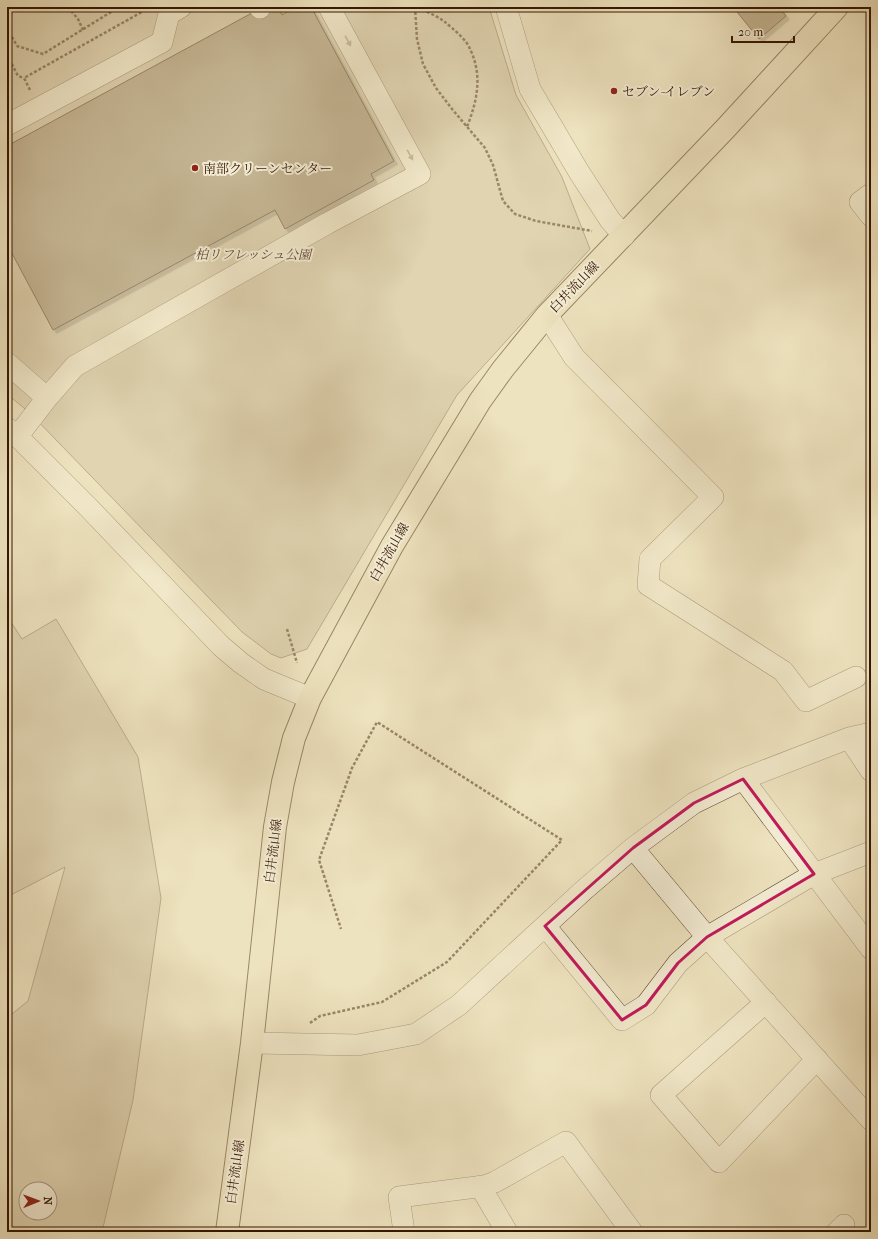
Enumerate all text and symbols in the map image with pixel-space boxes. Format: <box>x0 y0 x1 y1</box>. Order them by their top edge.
scale bar <box>732 18 794 44</box>
text: 20 m <box>738 25 763 39</box>
one-way arrow <box>344 35 351 47</box>
place label: セブン-イレブン <box>622 84 715 99</box>
marker: セブン-イレブン <box>609 86 619 96</box>
one-way arrow <box>407 149 414 161</box>
place label: 南部クリーンセンター <box>203 161 332 176</box>
marker: 南部クリーンセンター <box>190 163 200 173</box>
park label: 柏リフレッシュ公園 <box>195 247 313 262</box>
street label: 白井流山線 <box>546 258 602 316</box>
street label: 白井流山線 <box>366 520 412 584</box>
street label: 白井流山線 <box>262 818 284 884</box>
street label: 白井流山線 <box>223 1139 247 1205</box>
north arrow <box>18 1181 58 1221</box>
text: N <box>41 1197 54 1206</box>

